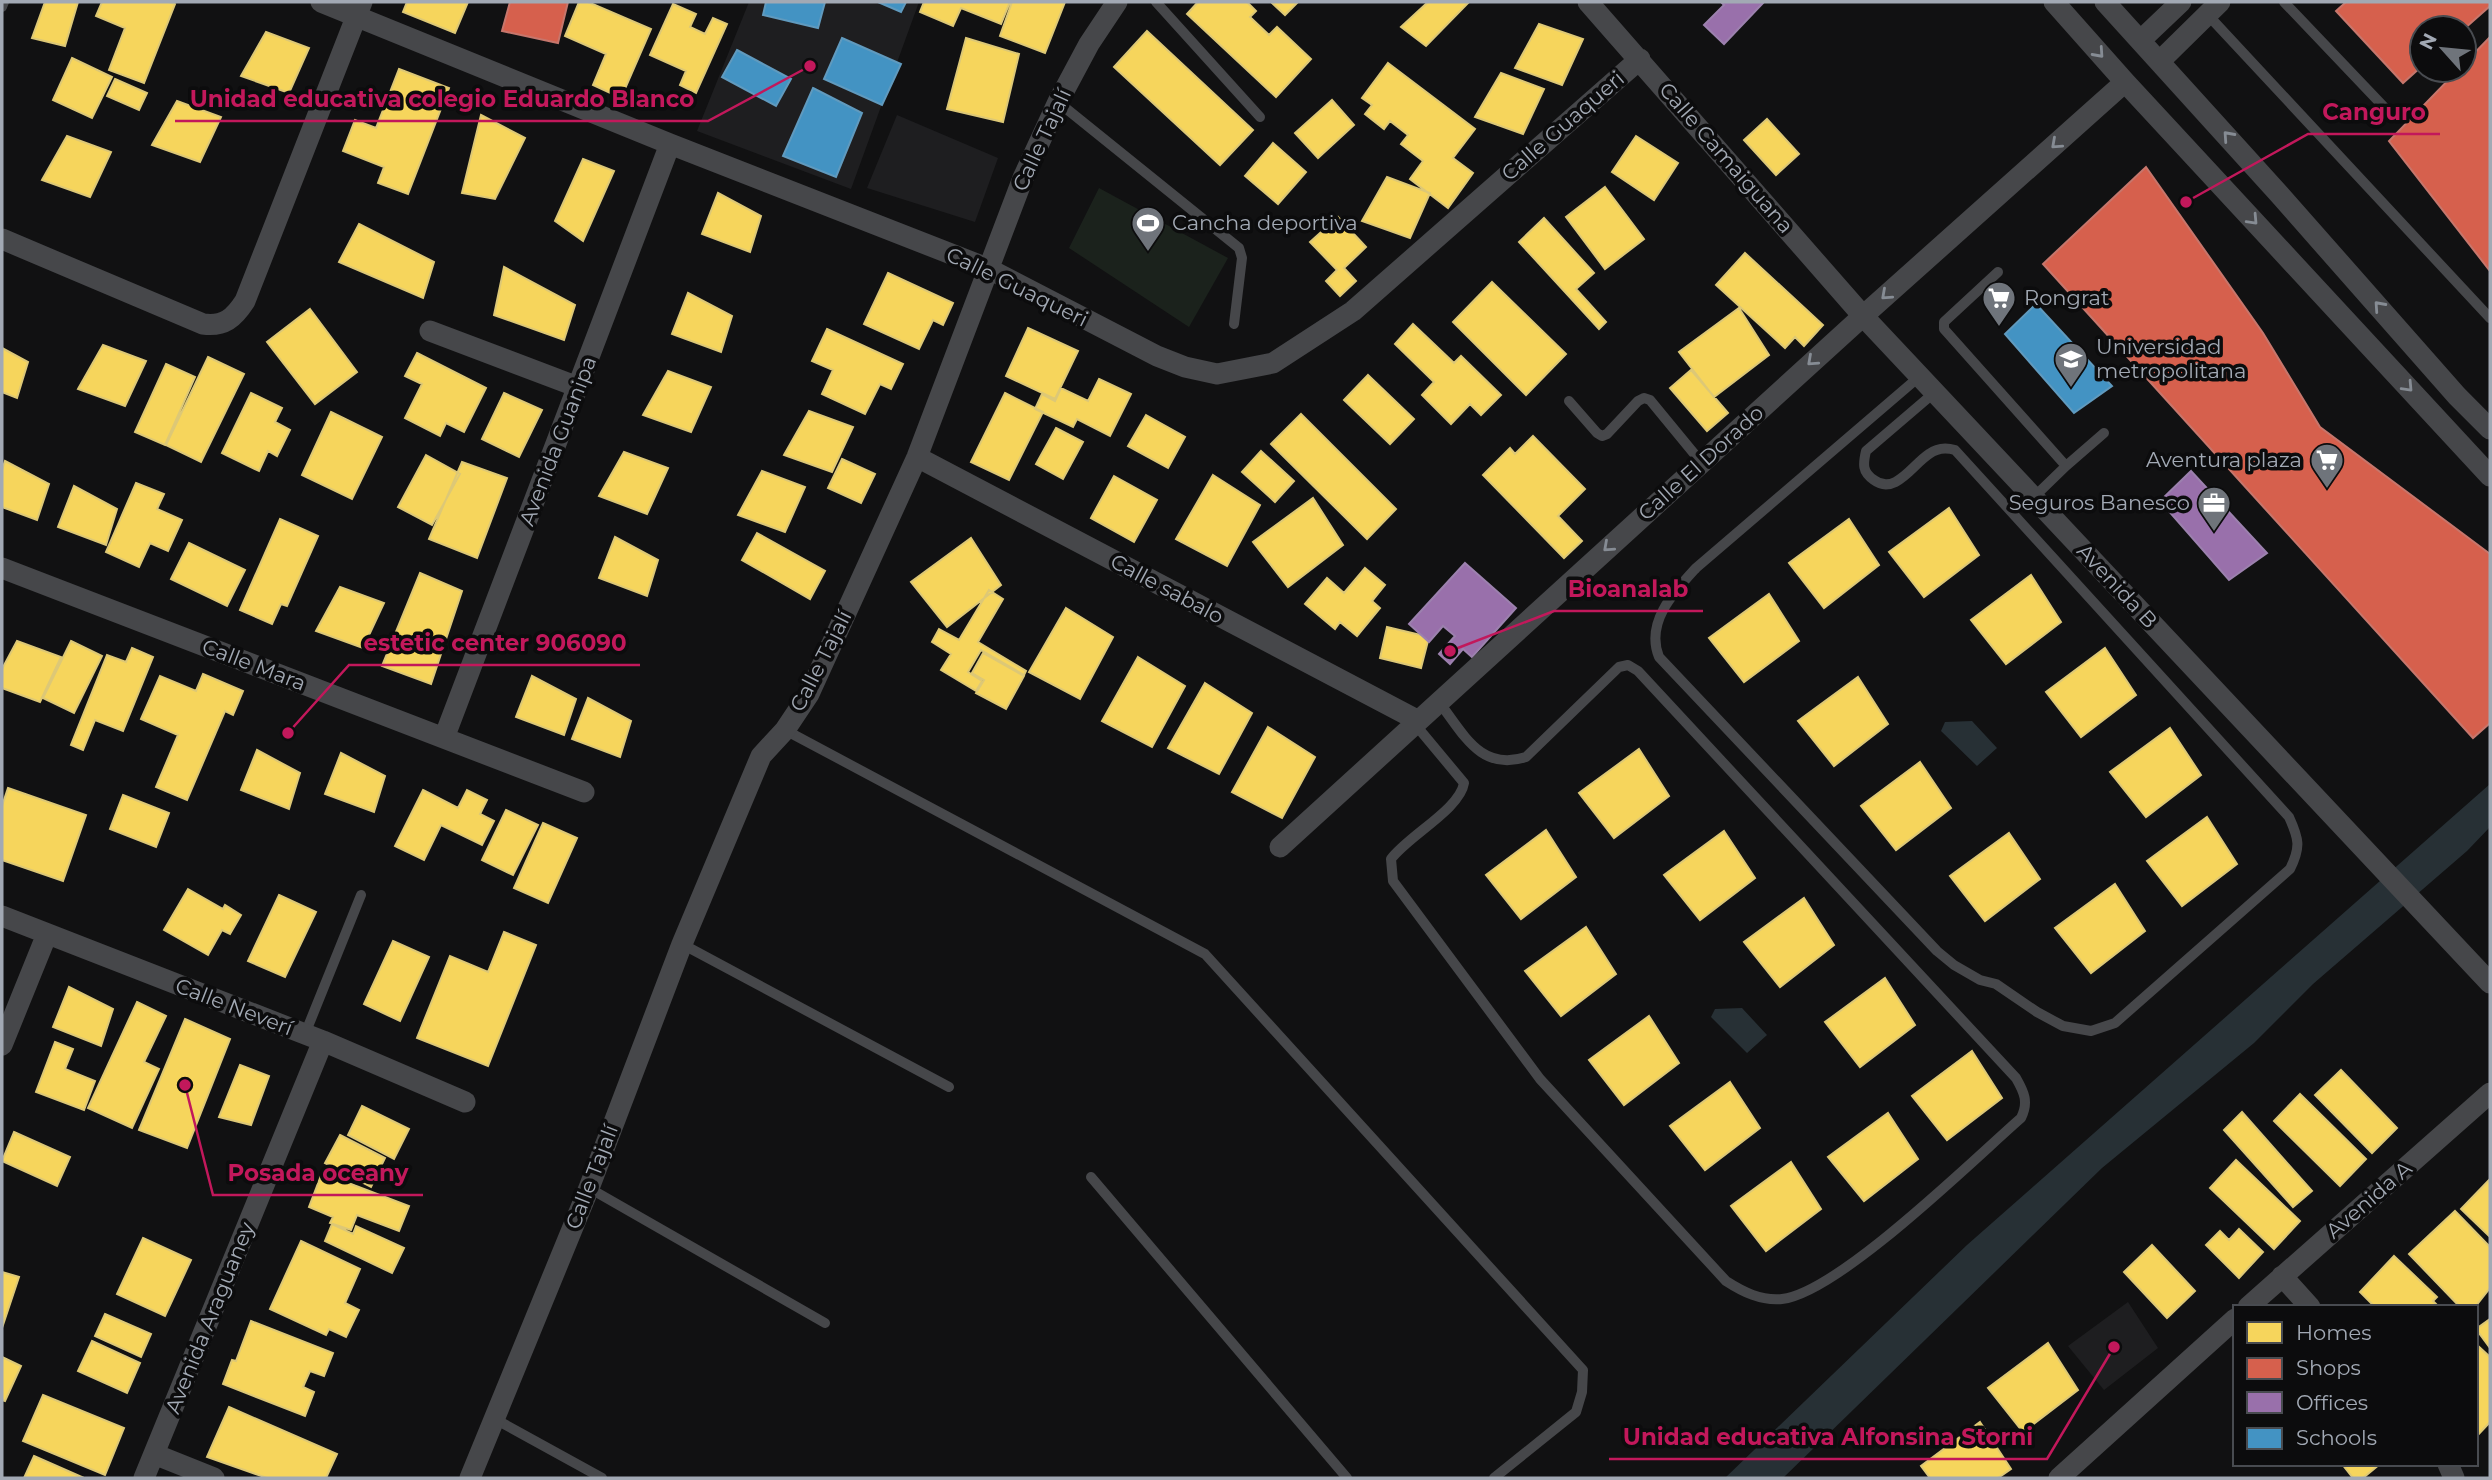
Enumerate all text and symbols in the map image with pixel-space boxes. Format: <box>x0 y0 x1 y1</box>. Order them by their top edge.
north arrow <box>2408 14 2478 84</box>
text: N <box>2415 29 2442 54</box>
one-way arrow <box>2091 45 2103 58</box>
street label: Calle Guaqueri <box>1496 66 1629 186</box>
callout: Unidad educativa colegio Eduardo Blanco <box>175 77 708 121</box>
street label: Calle Camaiguana <box>1654 77 1799 238</box>
street label: Calle Tajalí <box>1007 83 1077 195</box>
text: Unidad educativa colegio Eduardo Blanco <box>190 85 694 113</box>
callout: Canguro <box>2308 90 2440 134</box>
text: Canguro <box>2322 98 2426 126</box>
one-way arrow <box>2224 131 2236 144</box>
one-way arrow <box>2051 136 2064 148</box>
sports icon: Cancha deportiva <box>1129 204 1167 253</box>
place label: Cancha deportiva <box>1172 210 1358 235</box>
one-way arrow <box>2245 212 2257 225</box>
street label: Calle Guaqueri <box>942 241 1092 332</box>
supermarket icon: Rongrat <box>1980 279 2018 328</box>
place label: Rongrat <box>2024 285 2109 310</box>
one-way arrow <box>1881 287 1894 299</box>
one-way arrow <box>2375 301 2387 314</box>
place label: Universidad metropolitana <box>2096 334 2246 383</box>
school or university icon: Universidad metropolitana <box>2052 340 2090 389</box>
street label: Avenida Guanipa <box>514 353 601 529</box>
one-way arrow <box>1807 353 1820 366</box>
one-way arrow <box>2399 379 2412 392</box>
street label: Calle El Dorado <box>1633 400 1768 525</box>
supermarket icon: Aventura plaza <box>2308 441 2346 490</box>
place label: Aventura plaza <box>2146 447 2302 472</box>
office icon: Seguros Banesco <box>2195 484 2233 533</box>
place label: Seguros Banesco <box>2009 490 2190 515</box>
street label: Avenida B <box>2072 538 2163 633</box>
one-way arrow <box>1603 539 1616 551</box>
street label: Calle sabalo <box>1106 548 1228 629</box>
callout: Bioanalab <box>1554 567 1703 611</box>
text: Bioanalab <box>1568 575 1688 603</box>
street label: Calle Tajalí <box>784 605 857 715</box>
callout: estetic center 906090 <box>349 621 640 665</box>
text: estetic center 906090 <box>363 629 627 657</box>
street label: Calle Mara <box>199 633 310 696</box>
street label: Calle Neverí <box>172 973 298 1041</box>
street label: Calle Tajalí <box>560 1120 623 1233</box>
callout: Posada oceany <box>213 1151 423 1195</box>
street label: Avenida A <box>2321 1155 2417 1244</box>
text: Posada oceany <box>227 1159 409 1187</box>
street label: Avenida Araguaney <box>160 1218 260 1417</box>
legend <box>2233 1305 2478 1466</box>
text: Homes <box>2296 1320 2371 1345</box>
text: Shops <box>2296 1355 2361 1380</box>
text: Offices <box>2296 1390 2368 1415</box>
callout: Unidad educativa Alfonsina Storni <box>1609 1415 2047 1459</box>
text: Unidad educativa Alfonsina Storni <box>1623 1423 2033 1451</box>
text: Schools <box>2296 1425 2377 1450</box>

